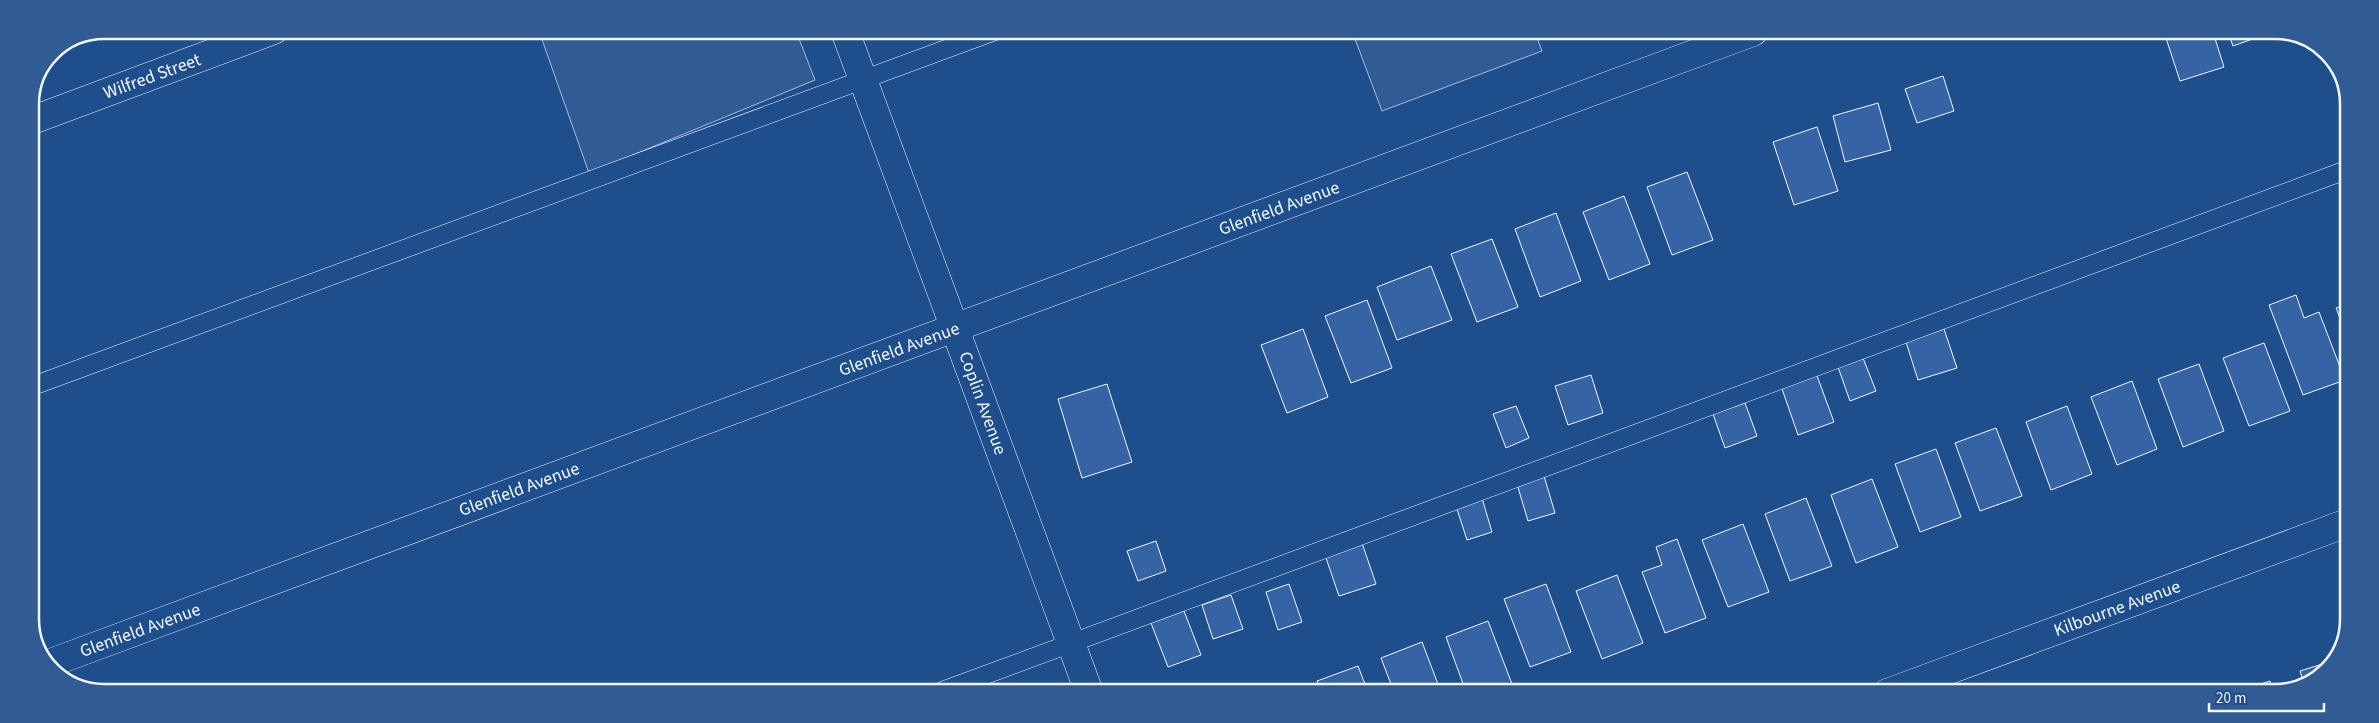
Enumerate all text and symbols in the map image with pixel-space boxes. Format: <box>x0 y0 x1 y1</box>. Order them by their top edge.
street label: Wilfred Street <box>100 47 204 106</box>
street label: Glenfield Avenue <box>1215 175 1343 242</box>
street label: Glenfield Avenue <box>835 316 963 383</box>
street label: Coplin Avenue <box>952 348 1013 458</box>
street label: Glenfield Avenue <box>455 456 583 523</box>
street label: Kilbourne Avenue <box>2050 574 2184 643</box>
street label: Glenfield Avenue <box>76 597 204 664</box>
scale bar <box>2209 680 2324 712</box>
text: 20 m <box>2216 688 2246 709</box>

